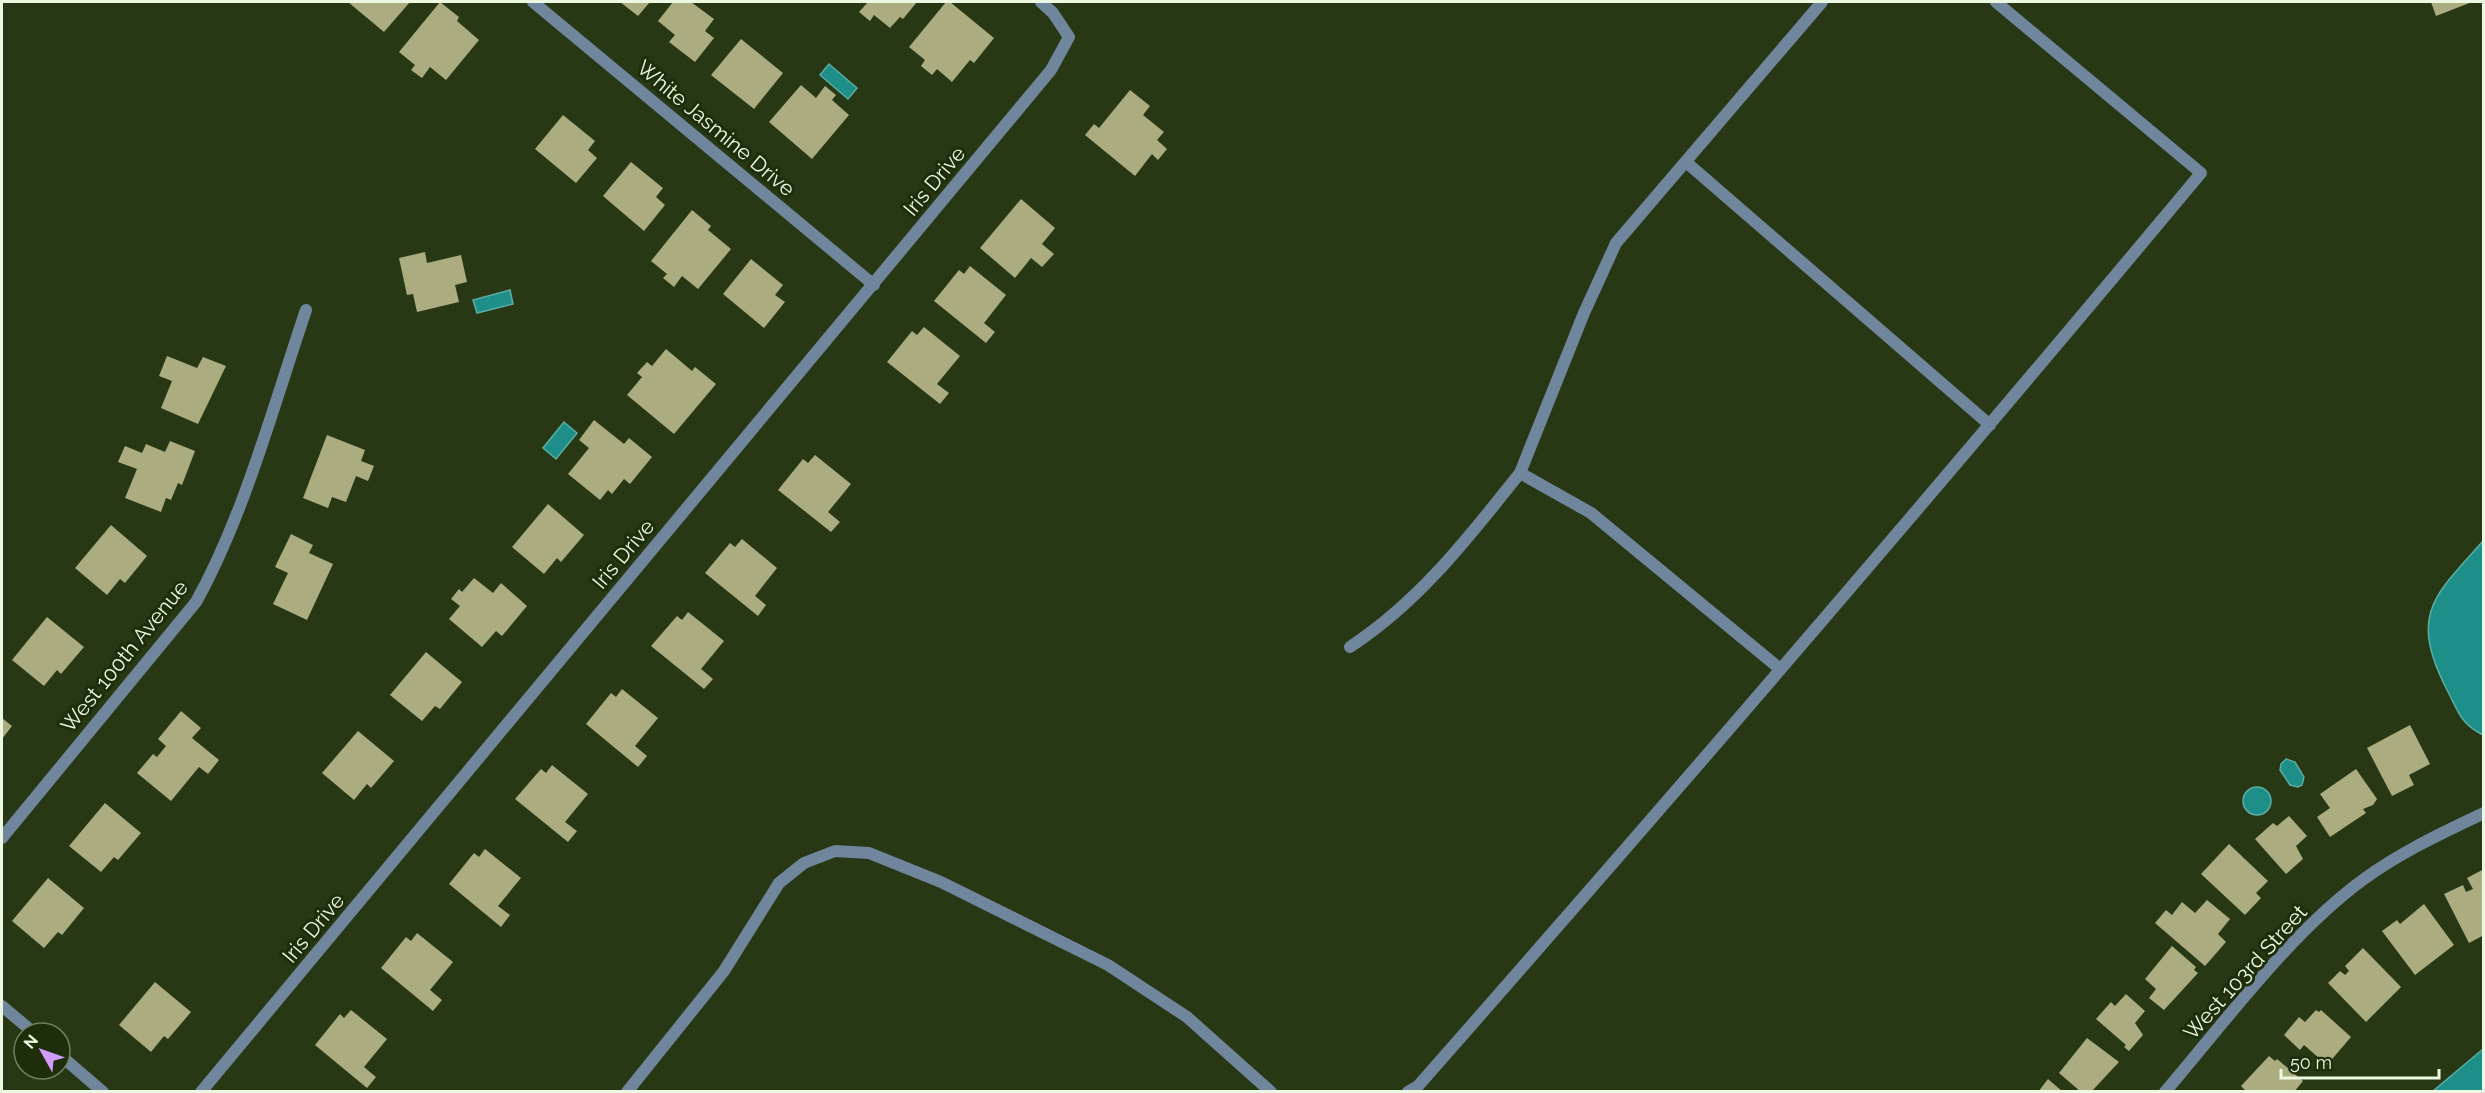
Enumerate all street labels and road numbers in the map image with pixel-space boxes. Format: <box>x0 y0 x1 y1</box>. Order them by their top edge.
street label: White Jasmine Drive <box>632 55 800 201</box>
street label: Iris Drive <box>898 141 970 221</box>
street label: Iris Drive <box>587 514 659 594</box>
street label: West 100th Avenue <box>55 575 193 737</box>
street label: Iris Drive <box>277 888 349 968</box>
street label: West 103rd Street <box>2178 900 2312 1044</box>

